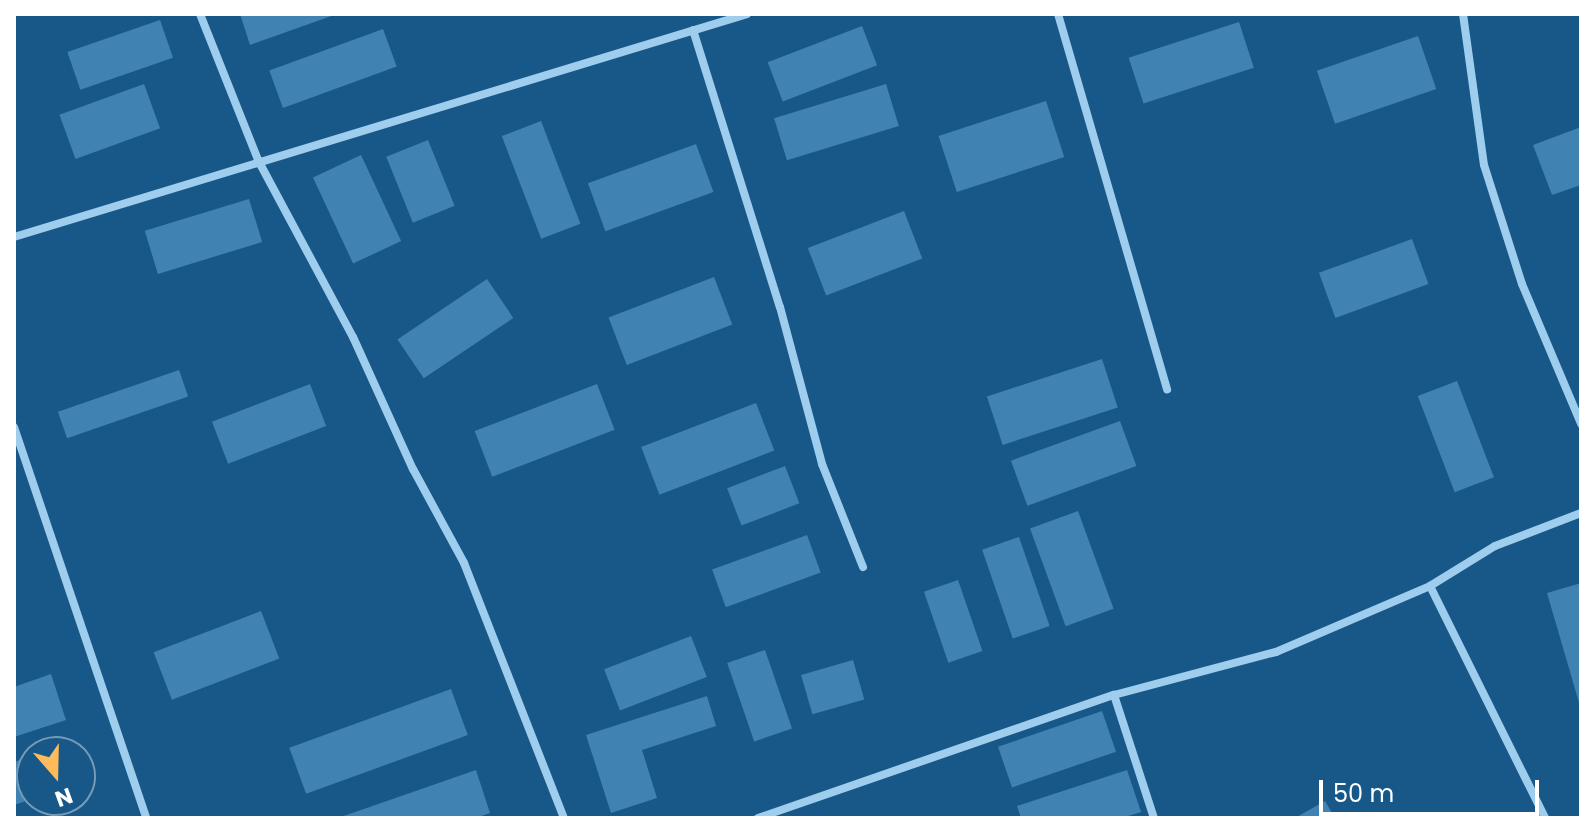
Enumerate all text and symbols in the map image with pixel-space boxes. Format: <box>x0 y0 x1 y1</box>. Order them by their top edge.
north arrow <box>16 736 96 816</box>
scale bar <box>1323 764 1543 814</box>
text: 50 m <box>1333 777 1394 810</box>
text: N <box>51 780 77 815</box>

